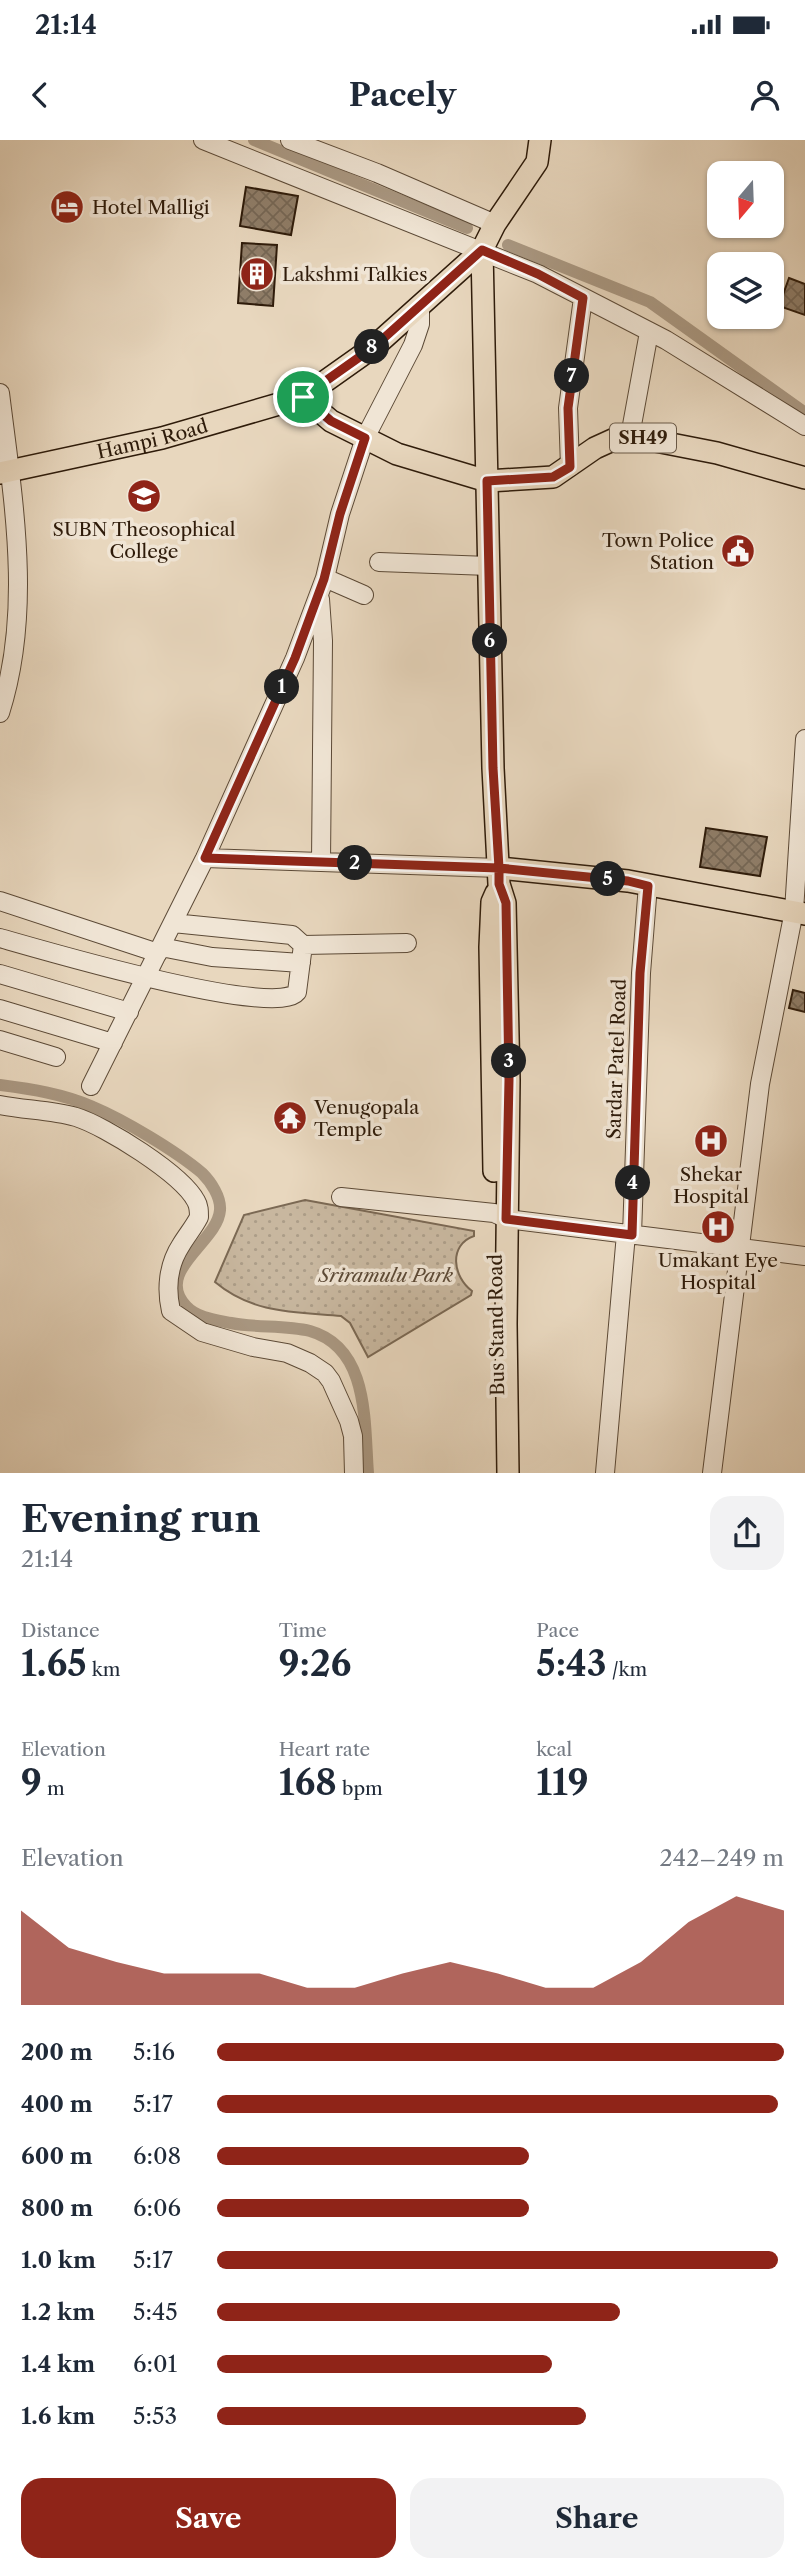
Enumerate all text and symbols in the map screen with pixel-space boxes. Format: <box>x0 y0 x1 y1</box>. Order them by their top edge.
text: 21:14 <box>35 9 97 41</box>
text: Pacely <box>349 75 456 114</box>
icon: back <box>21 76 59 114</box>
icon: person <box>746 76 784 114</box>
north arrow <box>707 161 784 238</box>
map controls <box>707 161 784 329</box>
hotel icon: Hotel Malligi <box>48 188 86 226</box>
place label: Hotel Malligi <box>92 196 210 219</box>
button: layers <box>707 252 784 329</box>
building icon: Lakshmi Talkies <box>238 255 276 293</box>
place label: Lakshmi Talkies <box>282 263 427 286</box>
pin: 8 <box>354 330 390 364</box>
text: 8 <box>366 335 377 358</box>
pin: 7 <box>554 358 590 394</box>
text: 7 <box>567 364 576 387</box>
pin <box>273 367 333 427</box>
icon: arrive <box>284 378 322 416</box>
street label: Hampi Road <box>95 414 211 464</box>
road number: SH49 <box>610 424 676 452</box>
school or university icon: SUBN Theosophical College <box>125 477 163 515</box>
place label: SUBN Theosophical College <box>53 518 236 563</box>
place label: Town Police Station <box>602 529 714 574</box>
public building icon: Town Police Station <box>719 532 757 570</box>
pin: 6 <box>472 624 508 658</box>
text: 6 <box>484 629 495 652</box>
pin: 1 <box>264 670 300 704</box>
text: 1 <box>277 675 286 698</box>
pin: 2 <box>338 846 372 880</box>
text: 2 <box>349 851 360 874</box>
pin: 5 <box>590 862 626 896</box>
text: 5 <box>602 867 613 890</box>
street label: Sardar Patel Road <box>602 978 631 1140</box>
pin: 3 <box>491 1044 526 1079</box>
text: 3 <box>503 1049 514 1072</box>
place label: Venugopala Temple <box>313 1096 419 1141</box>
temple icon: Venugopala Temple <box>271 1099 309 1137</box>
hospital icon: Shekar Hospital <box>692 1122 730 1160</box>
place label: Shekar Hospital <box>673 1163 749 1208</box>
pin: 4 <box>616 1166 650 1200</box>
text: 4 <box>627 1171 638 1194</box>
hospital icon: Umakant Eye Hospital <box>699 1208 737 1246</box>
place label: Umakant Eye Hospital <box>658 1249 778 1294</box>
street label: Bus Stand Road <box>484 1253 509 1396</box>
park label: Sriramulu Park <box>318 1264 453 1287</box>
text: Evening run <box>21 1495 261 1542</box>
button: share <box>710 1496 784 1570</box>
text: 21:14 <box>21 1545 73 1573</box>
text: Distance <box>21 1619 100 1642</box>
text: Time <box>279 1619 327 1642</box>
text: Pace <box>536 1619 579 1642</box>
text: 1.65 <box>21 1642 87 1685</box>
text: 9:26 <box>279 1642 352 1685</box>
text: 5:43 <box>536 1642 607 1685</box>
text: km <box>87 1658 120 1681</box>
text: /km <box>607 1658 647 1681</box>
text: Elevation <box>21 1738 106 1761</box>
text: Heart rate <box>279 1738 370 1761</box>
text: kcal <box>536 1738 572 1761</box>
text: 9 <box>21 1761 42 1804</box>
text: 168 <box>279 1761 337 1804</box>
text: 119 <box>536 1761 589 1804</box>
text: m <box>42 1777 65 1800</box>
text: bpm <box>337 1777 383 1800</box>
text: Elevation <box>21 1844 124 1872</box>
text: 242–249 m <box>660 1844 784 1872</box>
text: 200 m <box>21 2038 93 2066</box>
text: 5:16 <box>133 2038 175 2066</box>
text: 400 m <box>21 2090 93 2118</box>
text: 5:17 <box>133 2090 173 2118</box>
text: 600 m <box>21 2142 93 2170</box>
text: 6:08 <box>133 2142 181 2170</box>
text: 800 m <box>21 2194 93 2222</box>
text: 6:06 <box>133 2194 181 2222</box>
text: 1.0 km <box>21 2246 96 2274</box>
text: 5:17 <box>133 2246 173 2274</box>
text: 1.2 km <box>21 2298 95 2326</box>
text: 5:45 <box>133 2298 178 2326</box>
text: 1.4 km <box>21 2350 95 2378</box>
text: 6:01 <box>133 2350 177 2378</box>
text: 1.6 km <box>21 2402 95 2430</box>
text: 5:53 <box>133 2402 177 2430</box>
button: Save <box>21 2478 396 2558</box>
button: Share <box>410 2478 784 2558</box>

